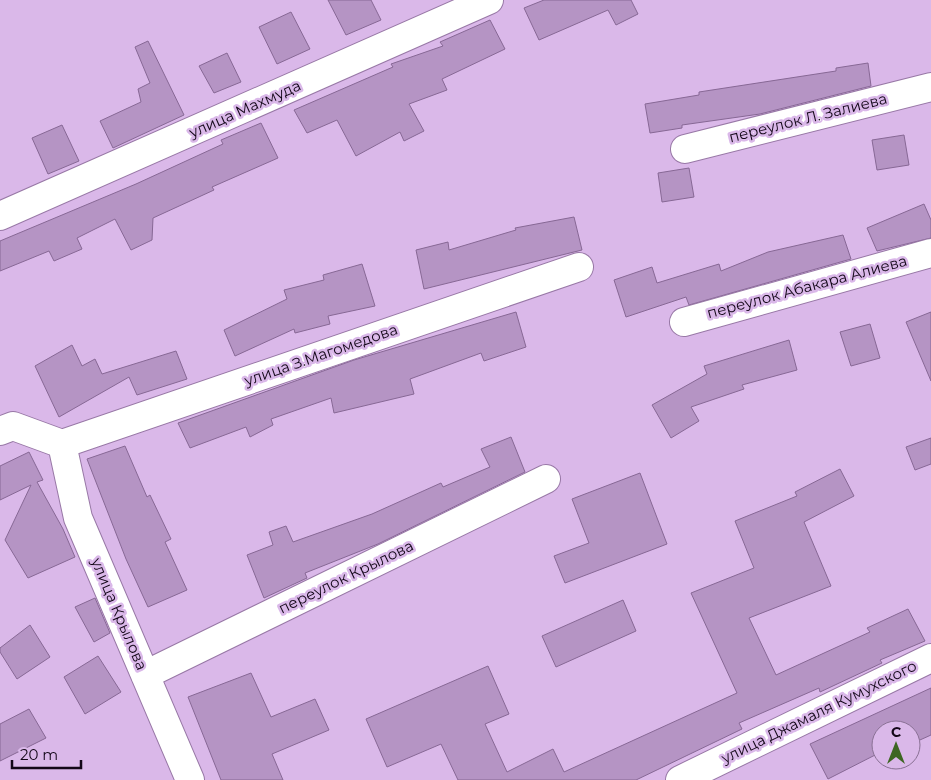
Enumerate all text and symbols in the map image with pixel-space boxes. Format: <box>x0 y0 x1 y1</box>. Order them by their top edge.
street label: улица Махмуда <box>185 75 304 142</box>
street label: переулок Л. Залиева <box>727 89 889 146</box>
street label: переулок Абакара Алиева <box>705 251 909 322</box>
street label: улица З.Магомедова <box>241 319 400 390</box>
street label: переулок Крылова <box>275 536 416 617</box>
street label: улица Крылова <box>87 554 152 673</box>
street label: улица Джамаля Кумухского <box>717 656 920 768</box>
north arrow <box>871 720 921 770</box>
text: С <box>891 723 901 741</box>
scale bar <box>12 738 81 770</box>
text: 20 m <box>20 745 58 764</box>

